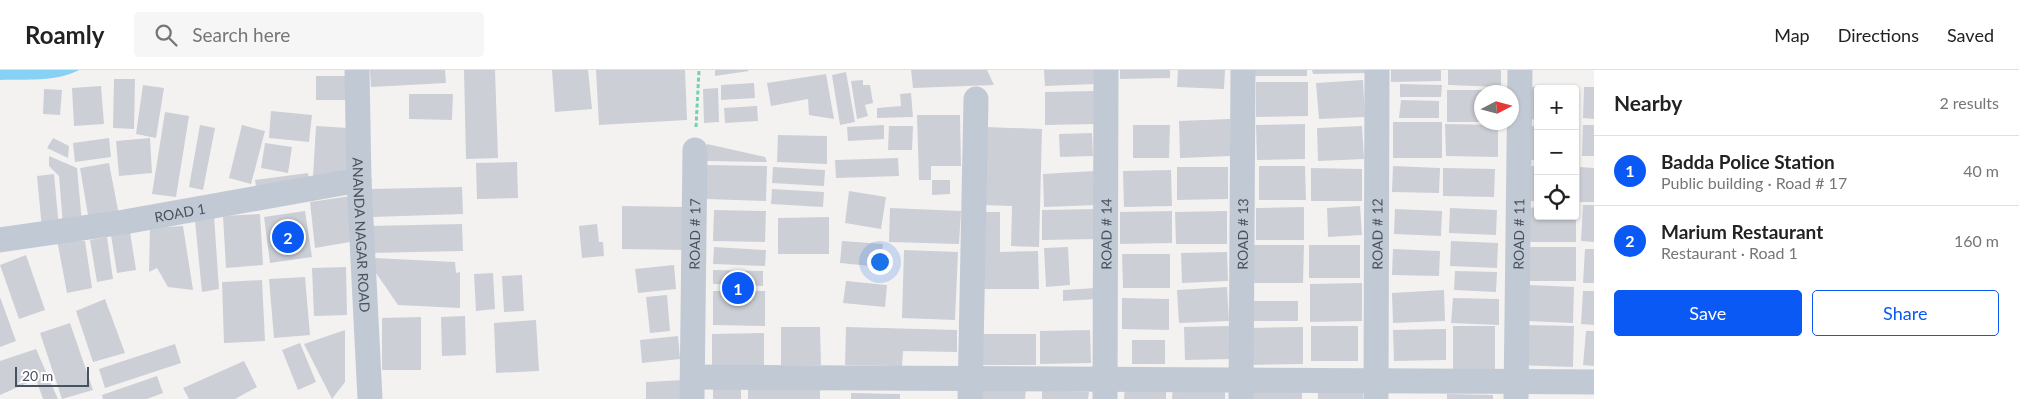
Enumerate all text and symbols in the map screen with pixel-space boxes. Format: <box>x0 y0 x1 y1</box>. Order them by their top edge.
search box <box>134 12 484 57</box>
text: Roamly <box>25 20 104 49</box>
icon: search <box>152 21 180 49</box>
text: Search here <box>192 23 290 46</box>
text: Map <box>1774 24 1810 46</box>
text: Directions <box>1838 24 1919 46</box>
text: Saved <box>1947 24 1994 46</box>
north arrow <box>1474 85 1519 130</box>
map controls <box>1534 85 1579 220</box>
button: + <box>1534 85 1579 130</box>
text: Nearby <box>1614 90 1682 115</box>
text: 2 results <box>1939 93 1999 112</box>
button: − <box>1534 130 1579 175</box>
text: Badda Police Station <box>1661 150 1835 173</box>
street label: ANANDA NAGAR ROAD <box>350 157 374 313</box>
text: 1 <box>1625 161 1635 180</box>
text: 40 m <box>1963 161 1999 180</box>
text: Public building · Road # 17 <box>1661 173 1847 192</box>
button: locate <box>1534 175 1579 220</box>
street label: ROAD # 17 <box>685 198 703 270</box>
street label: ROAD # 14 <box>1097 198 1114 270</box>
street label: ROAD # 13 <box>1233 198 1251 270</box>
street label: ROAD # 12 <box>1368 198 1385 270</box>
street label: ROAD # 11 <box>1509 198 1527 270</box>
street label: ROAD 1 <box>153 199 207 225</box>
pin: 2 <box>272 218 304 256</box>
text: Marium Restaurant <box>1661 220 1823 243</box>
text: 2 <box>1625 231 1635 250</box>
text: 160 m <box>1954 231 1999 250</box>
text: Restaurant · Road 1 <box>1661 243 1798 262</box>
your location <box>867 249 893 275</box>
pin: 1 <box>722 269 754 307</box>
button: Save <box>1614 290 1802 336</box>
button: Share <box>1812 290 1999 336</box>
scale bar <box>15 364 89 387</box>
text: 20 m <box>22 367 53 384</box>

